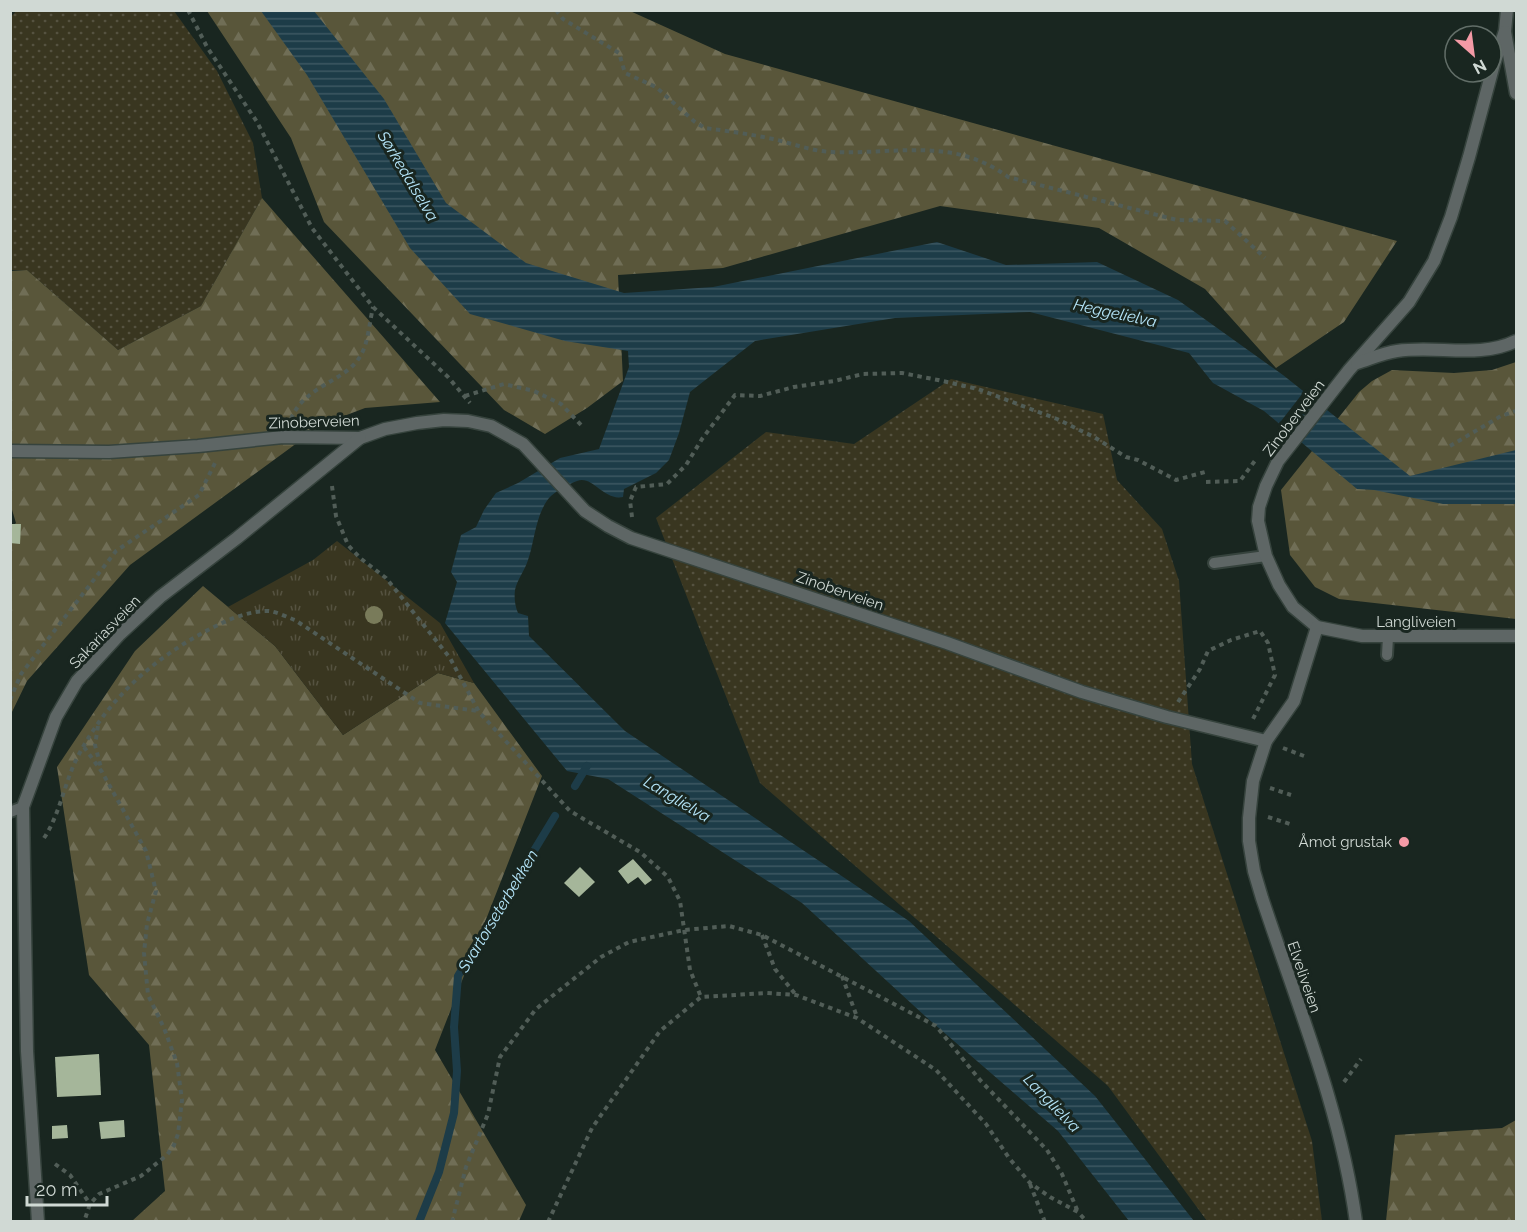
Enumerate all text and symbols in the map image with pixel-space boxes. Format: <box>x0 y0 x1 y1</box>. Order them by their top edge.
north arrow <box>1443 24 1503 84</box>
text: N <box>1470 56 1490 78</box>
water label: Sørkedalselva <box>373 127 443 225</box>
water label: Heggelielva <box>1072 295 1159 331</box>
street label: Zinoberveien <box>1259 376 1329 460</box>
street label: Zinoberveien <box>268 411 360 433</box>
street label: Zinoberveien <box>794 568 886 614</box>
street label: Sakariasveien <box>66 592 144 672</box>
street label: Langliveien <box>1376 613 1456 631</box>
water label: Langlielva <box>640 772 714 826</box>
place label: Åmot grustak <box>1299 833 1392 851</box>
marker: Åmot grustak <box>1397 835 1411 849</box>
water label: Svartorseterbekken <box>453 846 542 976</box>
street label: Elveliveien <box>1283 939 1325 1015</box>
water label: Langlielva <box>1020 1070 1085 1136</box>
scale bar <box>27 1169 106 1207</box>
text: 20 m <box>36 1179 78 1200</box>

